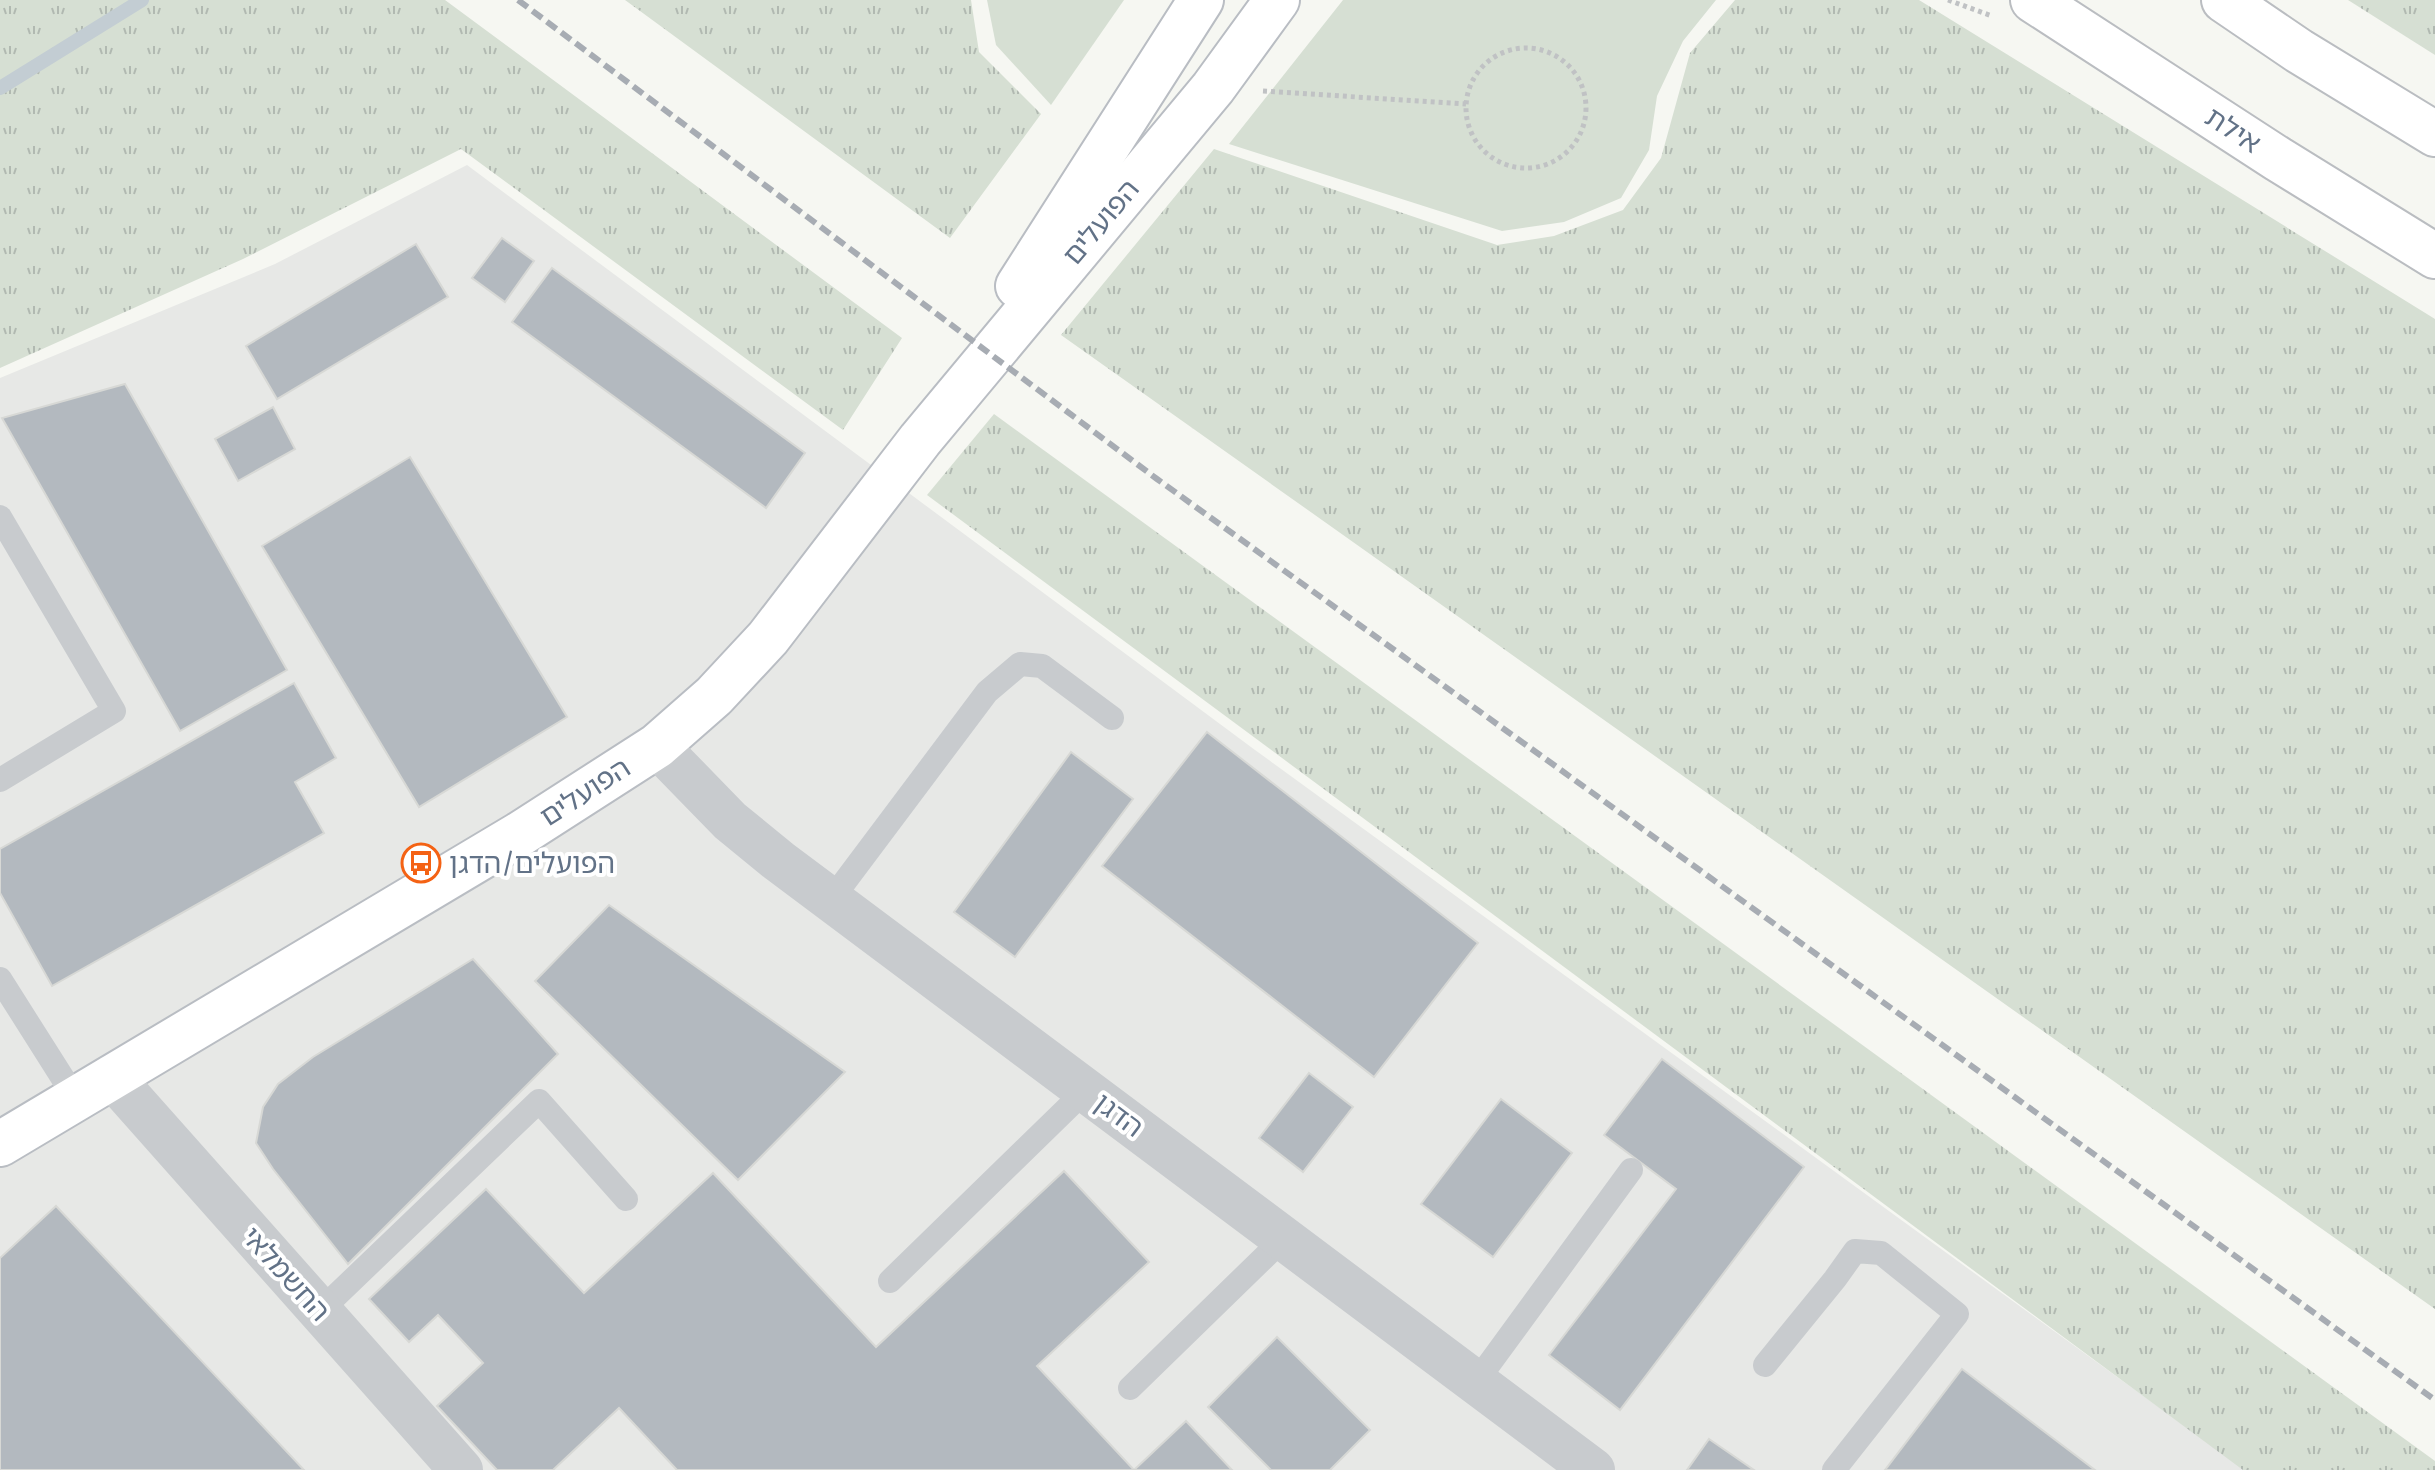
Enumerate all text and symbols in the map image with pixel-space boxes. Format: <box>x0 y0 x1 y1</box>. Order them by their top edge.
street label: אילת <box>2199 100 2267 160</box>
street label: הפועלים <box>1056 173 1146 271</box>
street label: הפועלים <box>534 751 636 833</box>
bus stop icon: הפועלים/הדגן <box>400 842 442 884</box>
place label: הפועלים/הדגן <box>449 847 615 880</box>
street label: הדגן <box>1088 1086 1150 1144</box>
street label: החשמלאי <box>235 1220 337 1328</box>

